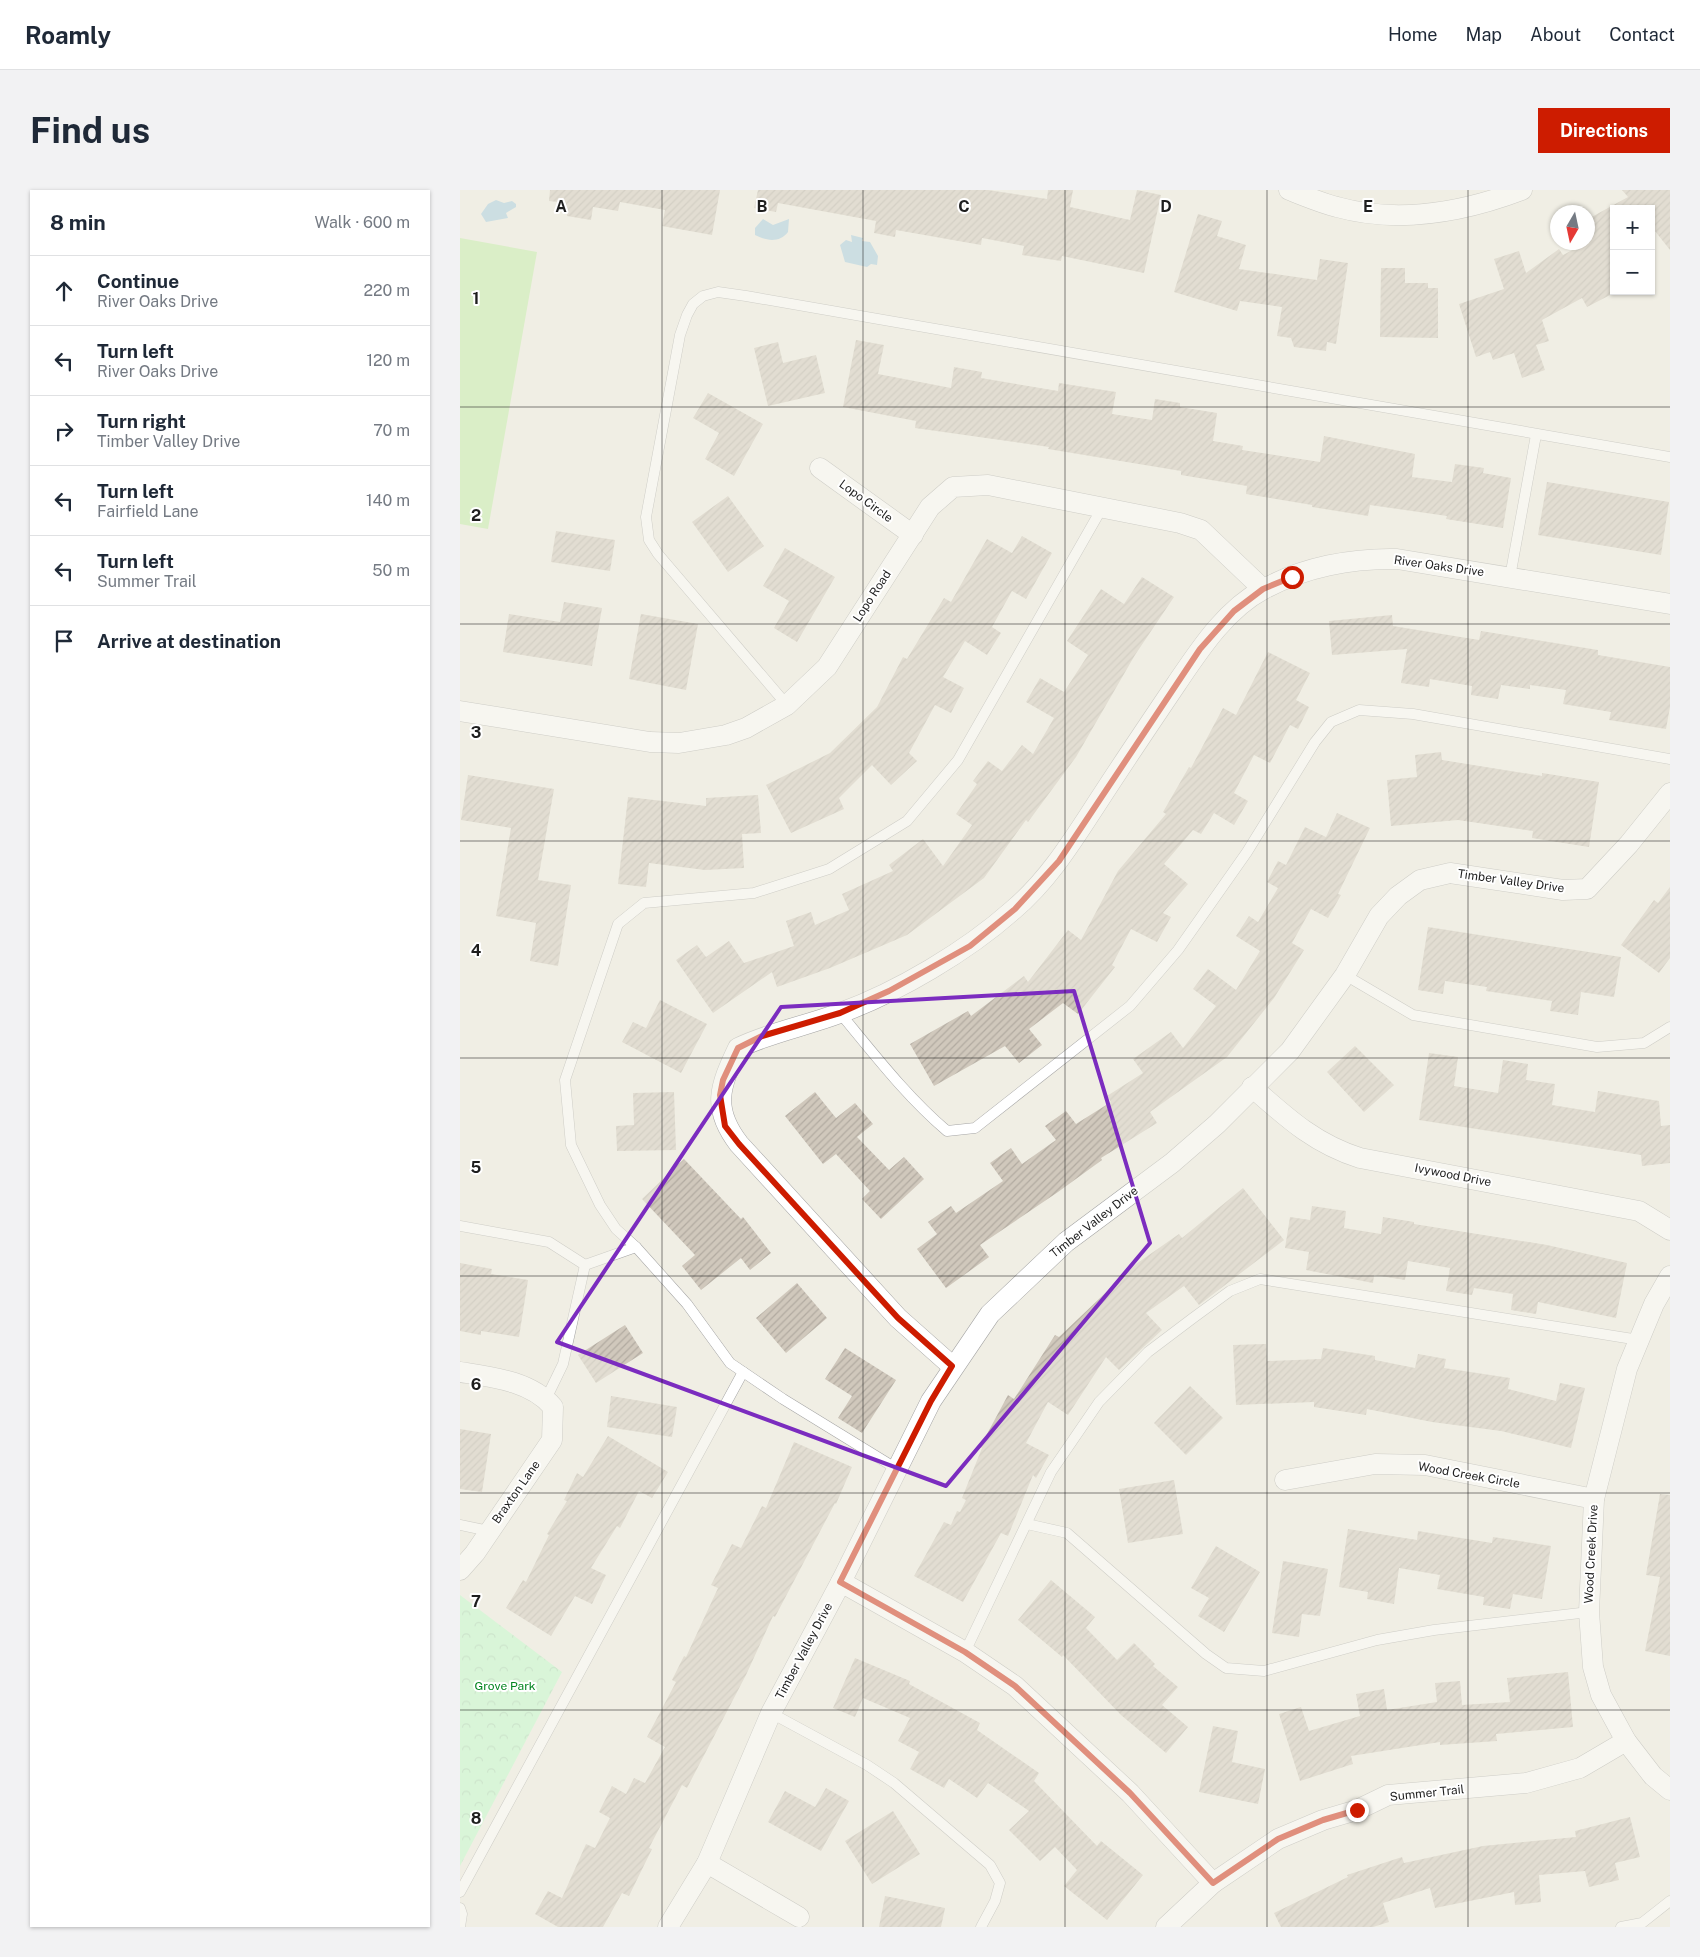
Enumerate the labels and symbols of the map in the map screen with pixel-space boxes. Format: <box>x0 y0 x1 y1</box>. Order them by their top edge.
text: A <box>555 197 567 216</box>
text: B <box>757 197 768 216</box>
text: C <box>958 197 970 216</box>
text: D <box>1160 197 1172 216</box>
text: E <box>1363 197 1373 216</box>
north arrow <box>1550 205 1595 250</box>
text: 1 <box>473 289 479 308</box>
street label: Lopo Circle <box>837 477 896 525</box>
text: 2 <box>471 506 481 525</box>
street label: River Oaks Drive <box>1393 553 1485 579</box>
route start <box>1281 566 1304 589</box>
street label: Lopo Road <box>850 568 894 624</box>
text: 3 <box>471 723 481 742</box>
street label: Timber Valley Drive <box>1457 867 1565 895</box>
text: 4 <box>471 941 482 960</box>
text: 5 <box>471 1158 482 1177</box>
street label: Ivywood Drive <box>1414 1161 1493 1189</box>
street label: Timber Valley Drive <box>1047 1183 1141 1261</box>
text: 6 <box>471 1375 481 1394</box>
street label: Braxton Lane <box>489 1458 543 1526</box>
street label: Wood Creek Circle <box>1417 1459 1521 1491</box>
street label: Wood Creek Drive <box>1581 1504 1601 1604</box>
text: 7 <box>471 1592 481 1611</box>
street label: Timber Valley Drive <box>773 1600 836 1702</box>
park label: Grove Park <box>474 1679 536 1693</box>
street label: Summer Trail <box>1389 1782 1465 1804</box>
route end <box>1346 1799 1369 1822</box>
text: 8 <box>471 1809 482 1828</box>

